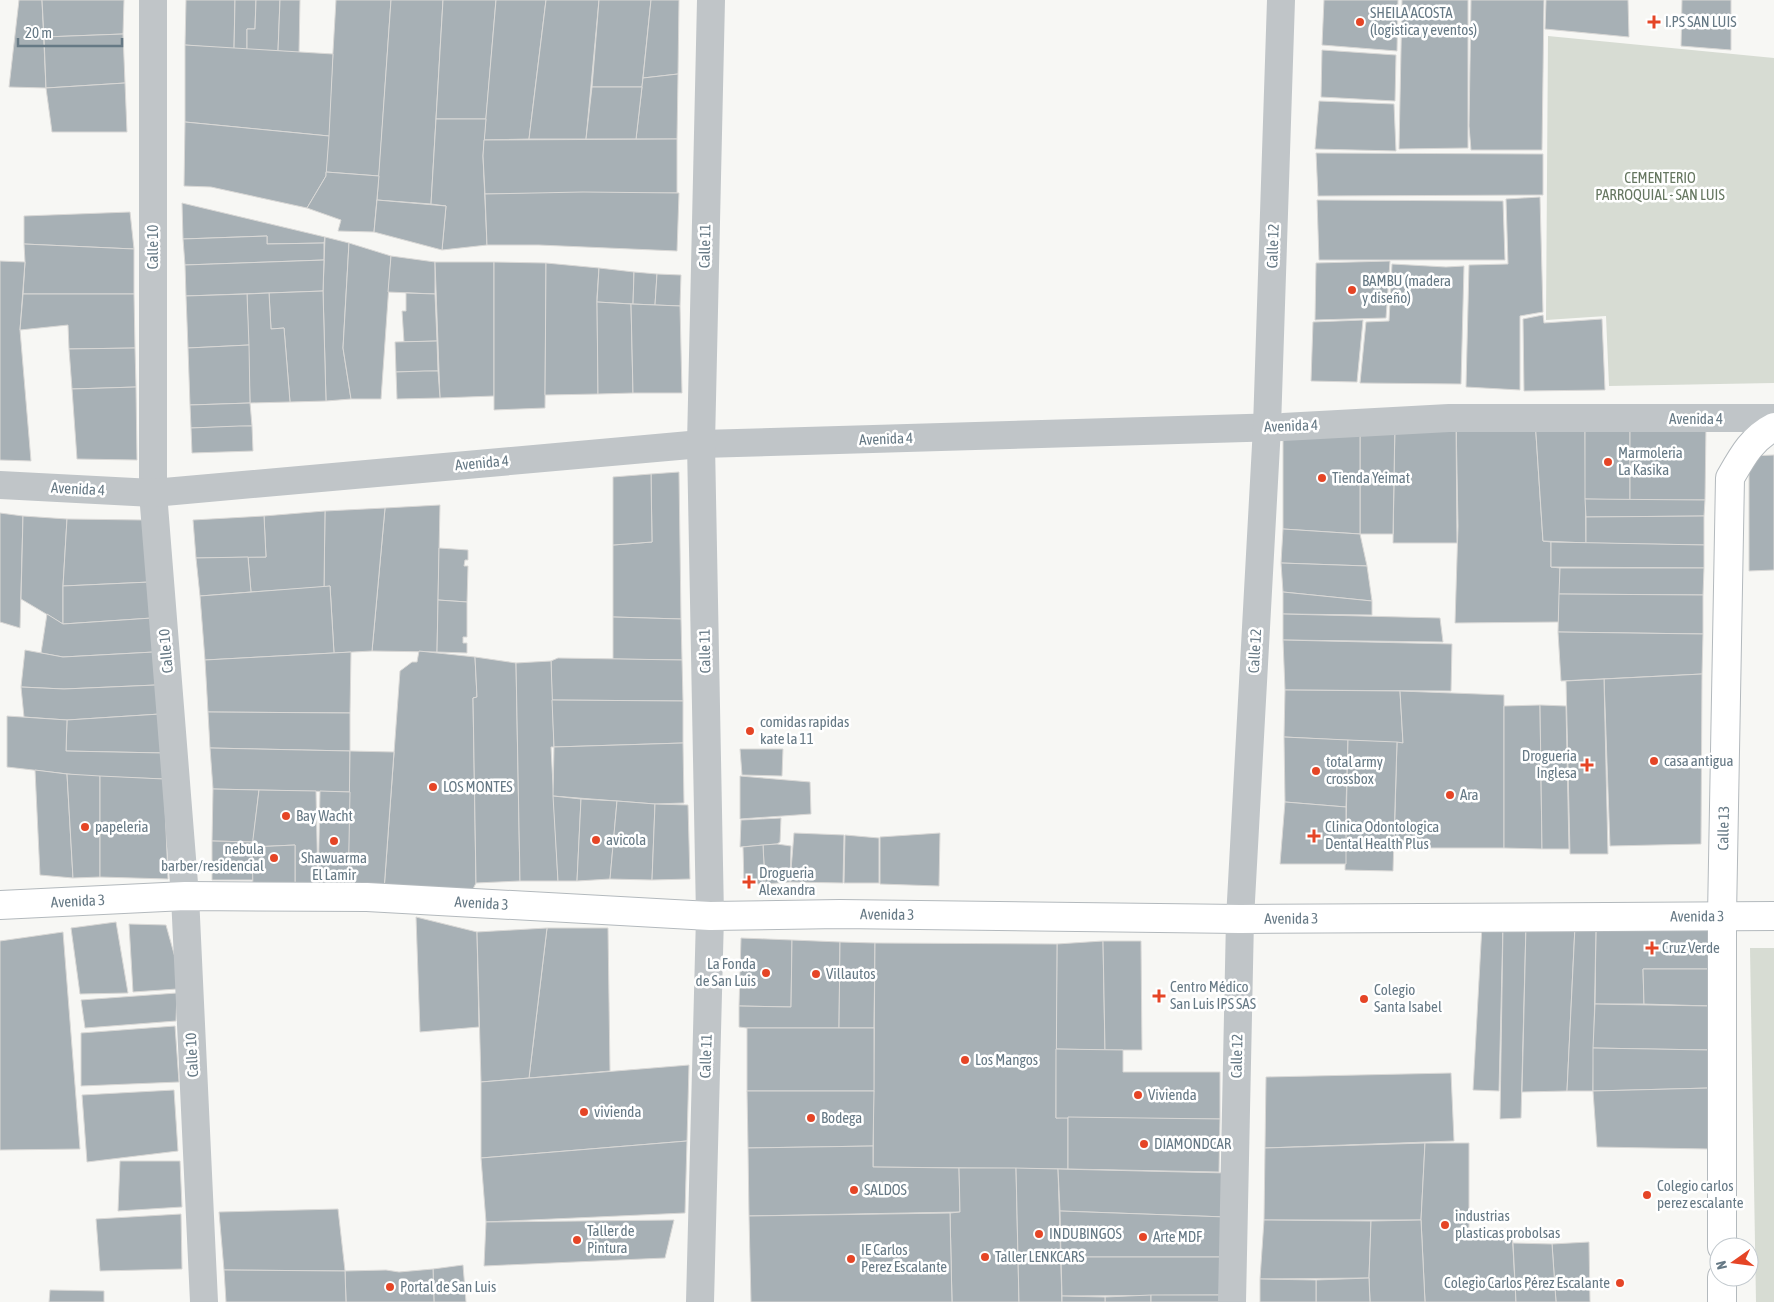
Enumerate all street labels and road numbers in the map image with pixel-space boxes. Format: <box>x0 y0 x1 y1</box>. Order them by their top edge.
street label: Calle 12 <box>1263 223 1282 269</box>
street label: Calle 11 <box>696 224 713 268</box>
street label: Calle 10 <box>144 225 161 269</box>
street label: Avenida 4 <box>1669 410 1723 427</box>
street label: Avenida 4 <box>1264 416 1318 435</box>
street label: Avenida 4 <box>859 429 913 448</box>
street label: Avenida 4 <box>454 452 510 473</box>
street label: Avenida 4 <box>51 479 105 498</box>
street label: Calle 10 <box>155 628 176 674</box>
street label: Calle 12 <box>1245 628 1264 674</box>
street label: Calle 11 <box>696 629 713 673</box>
street label: Calle 13 <box>1714 806 1732 850</box>
street label: Avenida 3 <box>50 891 105 911</box>
street label: Avenida 3 <box>454 893 509 913</box>
street label: Avenida 3 <box>860 905 914 923</box>
street label: Avenida 3 <box>1670 907 1724 925</box>
street label: Avenida 3 <box>1264 910 1318 927</box>
street label: Calle 10 <box>182 1032 201 1078</box>
street label: Calle 11 <box>696 1033 715 1079</box>
street label: Calle 12 <box>1228 1034 1245 1078</box>

